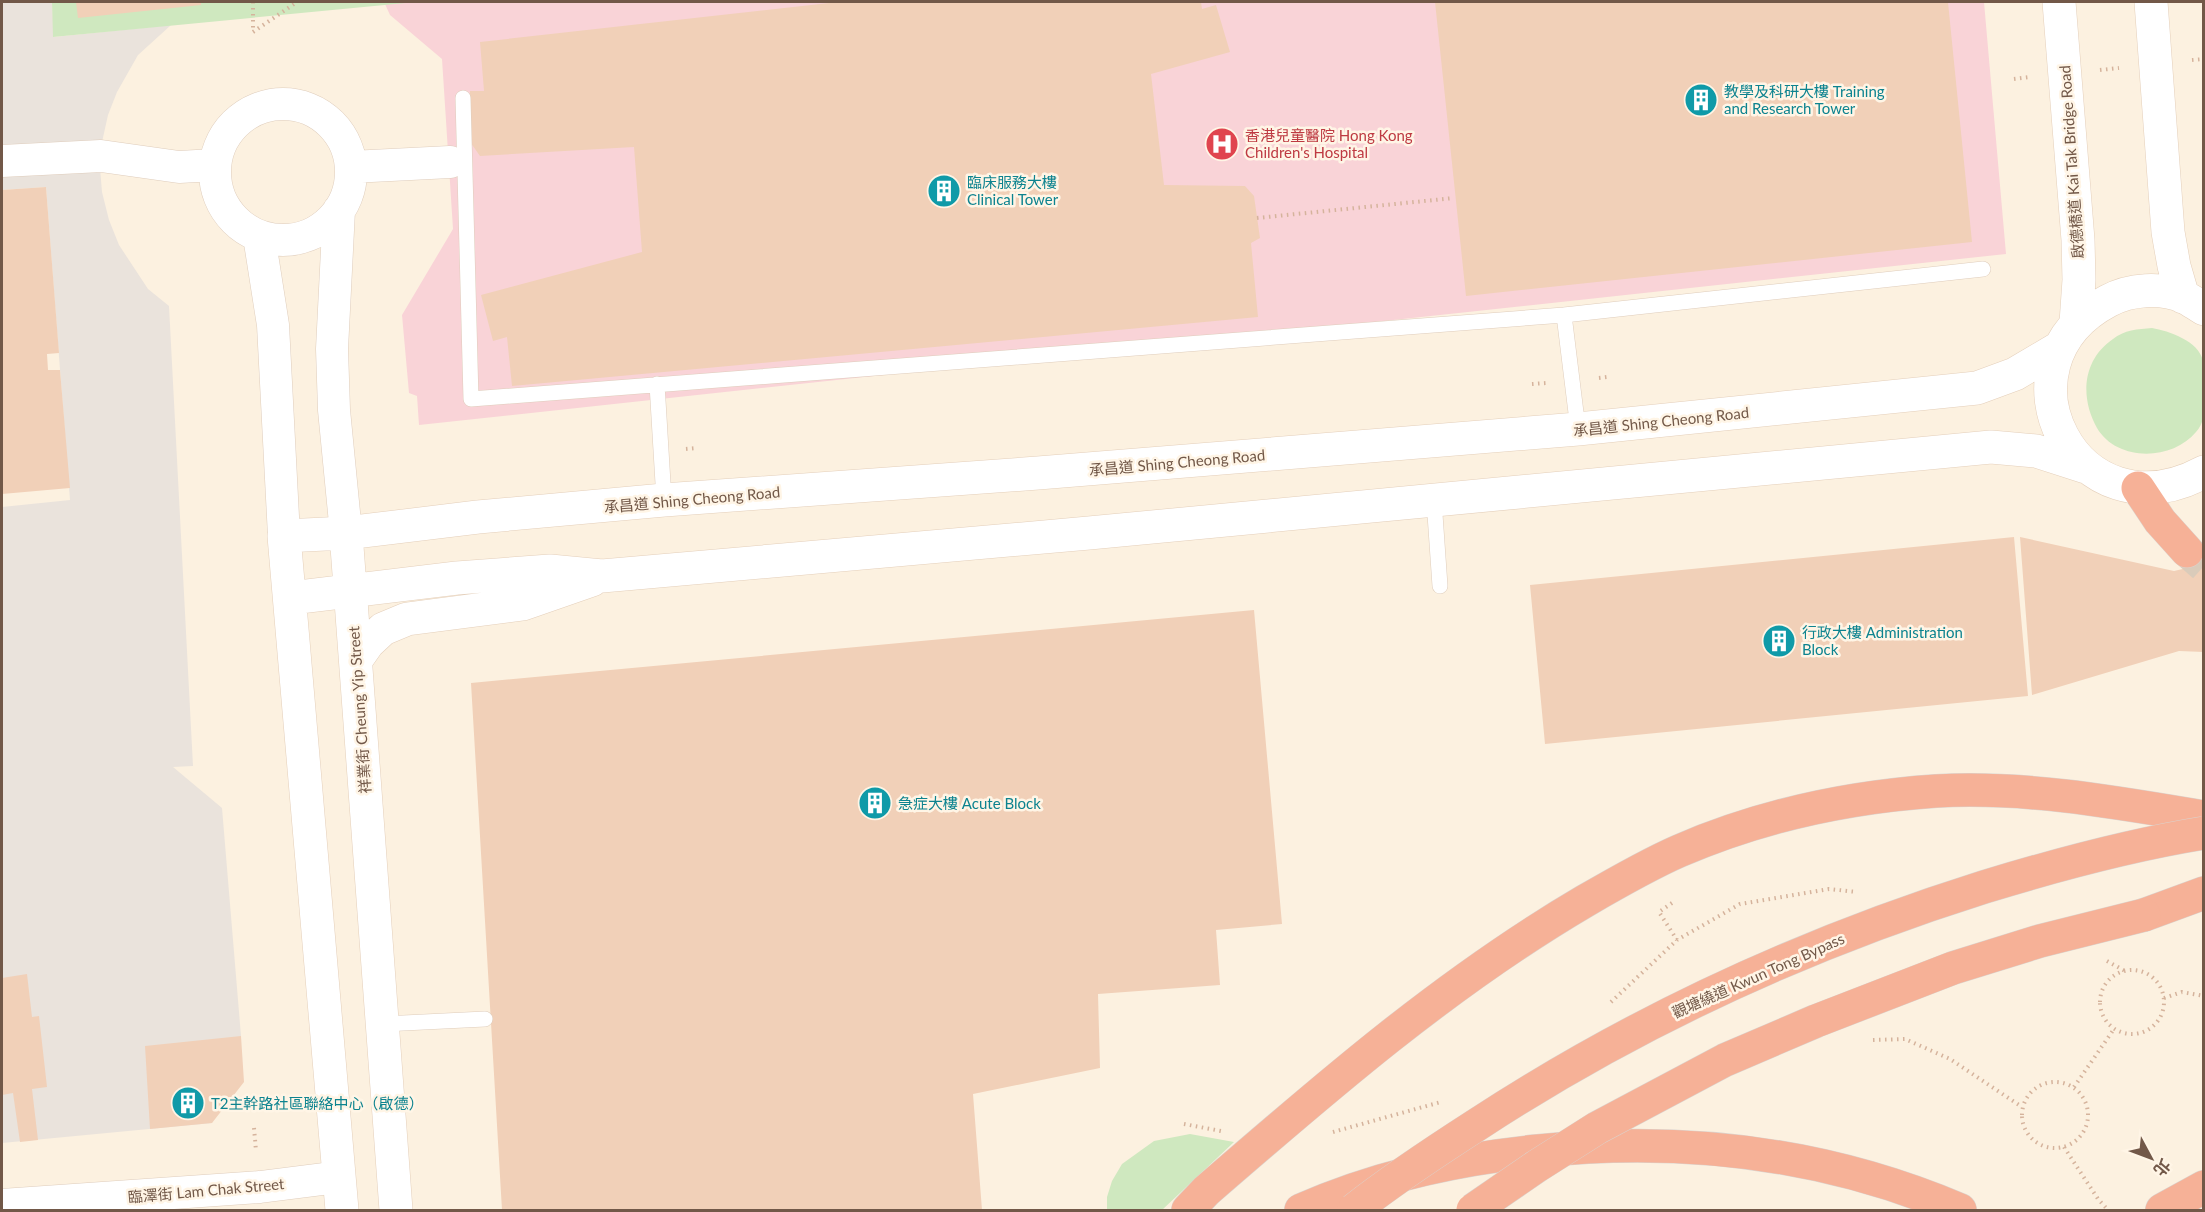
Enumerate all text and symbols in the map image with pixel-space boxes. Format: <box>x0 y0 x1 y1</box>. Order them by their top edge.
street label: 啟德橋道 Kai Tak Bridge Road <box>2055 65 2087 259</box>
building icon: 教學及科研大樓 Training and Research Tower <box>1683 82 1719 118</box>
place label: 教學及科研大樓 Training and Research Tower <box>1724 82 1885 117</box>
hospital icon: 香港兒童醫院 Hong Kong Children's Hospital <box>1204 126 1240 162</box>
place label: 香港兒童醫院 Hong Kong Children's Hospital <box>1245 126 1413 161</box>
building icon: 臨床服務大樓 Clinical Tower <box>926 173 962 209</box>
place label: 臨床服務大樓 Clinical Tower <box>967 173 1059 208</box>
street label: 承昌道 Shing Cheong Road <box>1572 403 1750 439</box>
street label: 承昌道 Shing Cheong Road <box>1088 445 1266 479</box>
street label: 承昌道 Shing Cheong Road <box>603 482 781 516</box>
building icon: 行政大樓 Administration Block <box>1761 623 1797 659</box>
place label: 行政大樓 Administration Block <box>1802 623 1963 658</box>
street label: 祥業街 Cheung Yip Street <box>344 625 374 794</box>
building icon: 急症大樓 Acute Block <box>857 785 893 821</box>
place label: 急症大樓 Acute Block <box>898 794 1041 812</box>
street label: 觀塘繞道 Kwun Tong Bypass <box>1669 929 1847 1021</box>
building icon: T2主幹路社區聯絡中心（啟德） <box>170 1085 206 1121</box>
place label: T2主幹路社區聯絡中心（啟德） <box>211 1094 424 1112</box>
north arrow <box>2121 1128 2181 1188</box>
text: 北 <box>2150 1156 2175 1180</box>
street label: 臨澤街 Lam Chak Street <box>127 1174 286 1206</box>

